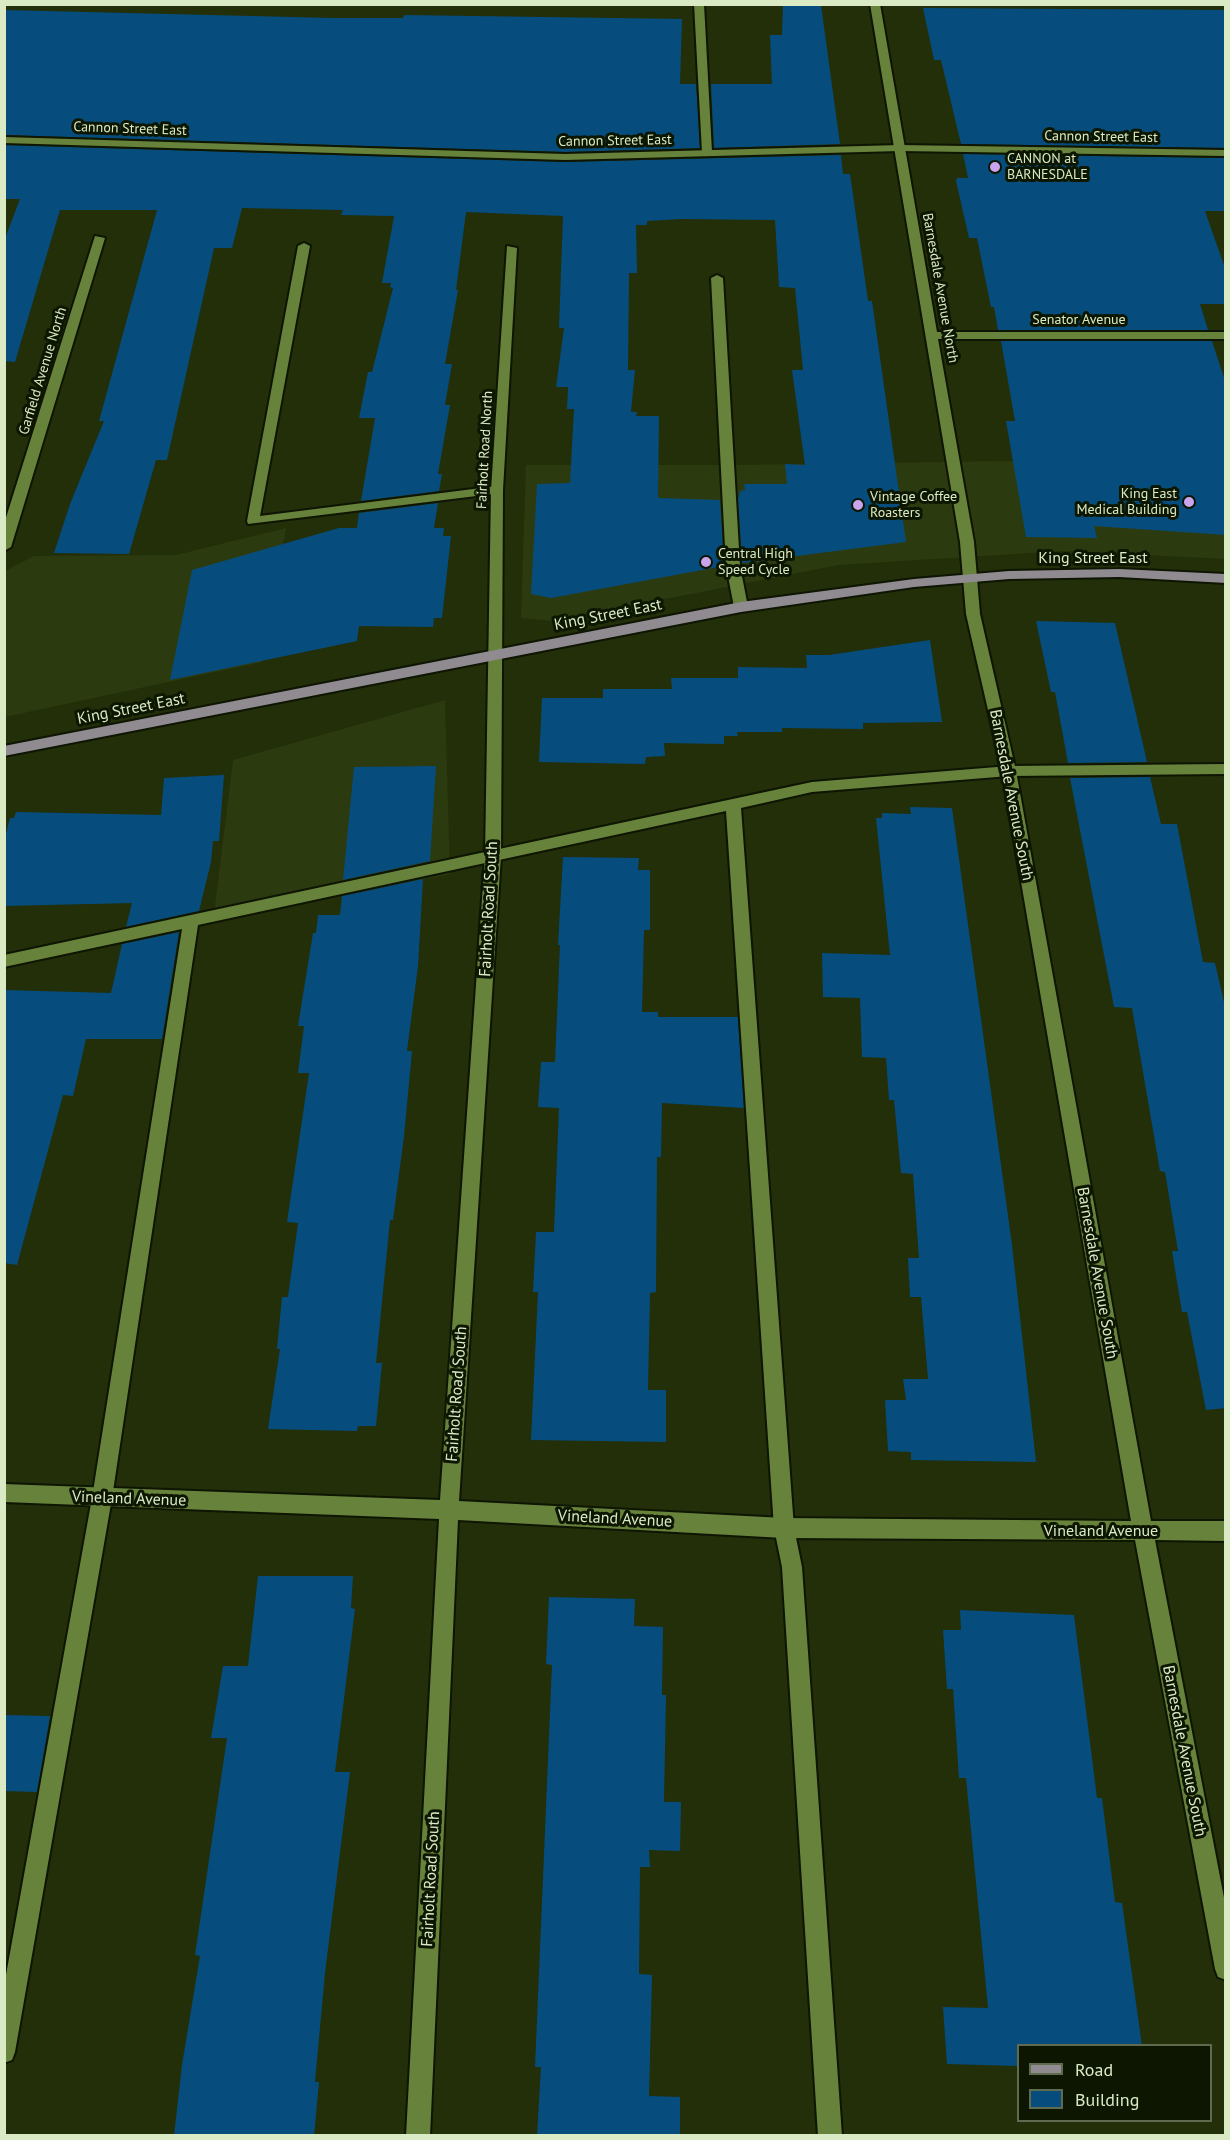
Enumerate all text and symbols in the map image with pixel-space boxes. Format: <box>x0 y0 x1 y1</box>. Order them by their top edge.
street label: Cannon Street East <box>73 119 187 139</box>
street label: Cannon Street East <box>1044 128 1158 146</box>
street label: Cannon Street East <box>558 132 672 150</box>
place label: CANNON at BARNESDALE <box>1007 151 1088 184</box>
marker: CANNON at BARNESDALE <box>988 160 1002 174</box>
street label: Barnesdale Avenue North <box>919 212 961 364</box>
street label: Garfield Avenue North <box>16 305 70 437</box>
street label: Senator Avenue <box>1032 312 1126 328</box>
street label: Fairholt Road North <box>474 390 496 510</box>
place label: King East Medical Building <box>1076 486 1177 518</box>
place label: Vintage Coffee Roasters <box>870 489 957 522</box>
marker: King East Medical Building <box>1182 495 1196 509</box>
marker: Vintage Coffee Roasters <box>851 498 865 512</box>
place label: Central High Speed Cycle <box>718 546 793 578</box>
street label: King Street East <box>1038 548 1148 568</box>
marker: Central High Speed Cycle <box>699 555 713 569</box>
street label: King Street East <box>552 595 664 635</box>
street label: King Street East <box>75 689 187 729</box>
street label: Barnesdale Avenue South <box>985 708 1037 882</box>
street label: Fairholt Road South <box>476 841 502 977</box>
street label: Barnesdale Avenue South <box>1072 1186 1122 1360</box>
street label: Fairholt Road South <box>443 1326 471 1462</box>
street label: Vineland Avenue <box>71 1487 187 1511</box>
street label: Vineland Avenue <box>557 1506 673 1532</box>
street label: Vineland Avenue <box>1044 1521 1158 1541</box>
street label: Barnesdale Avenue South <box>1158 1664 1210 1838</box>
street label: Fairholt Road South <box>418 1811 444 1947</box>
legend <box>1017 2044 1212 2122</box>
text: Road <box>1075 2058 1113 2081</box>
text: Building <box>1075 2088 1139 2111</box>

